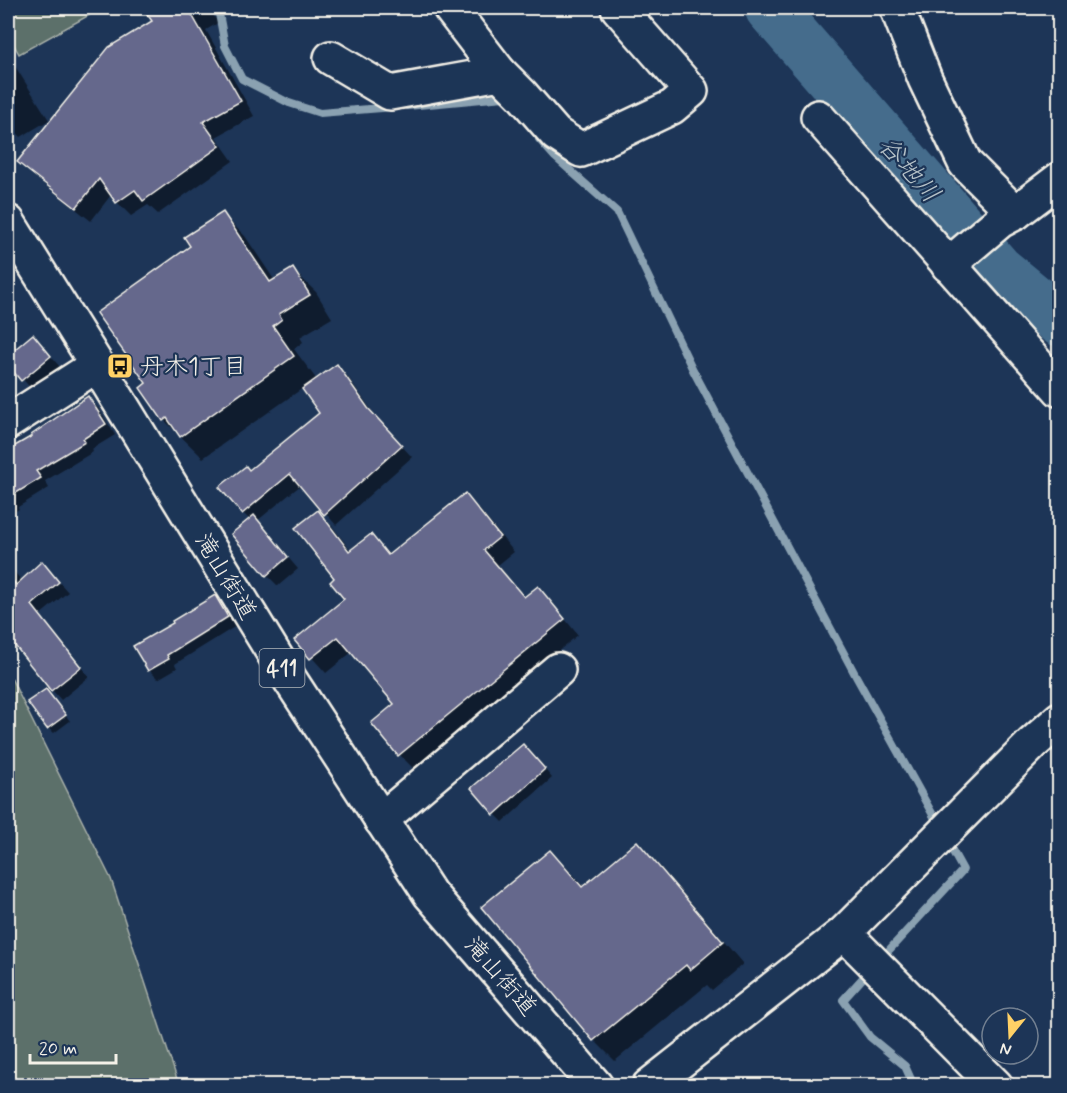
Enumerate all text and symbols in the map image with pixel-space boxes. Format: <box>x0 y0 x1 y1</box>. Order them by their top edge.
water label: 谷地川 <box>870 130 947 211</box>
bus stop icon: 丹木1丁目 <box>105 351 135 381</box>
place label: 丹木1丁目 <box>140 352 247 383</box>
street label: 滝山街道 <box>187 528 263 626</box>
road number: 411 <box>260 649 304 687</box>
street label: 滝山街道 <box>457 931 543 1023</box>
north arrow <box>980 1006 1040 1066</box>
scale bar <box>30 1027 116 1065</box>
text: 20 m <box>39 1037 77 1061</box>
text: N <box>998 1037 1014 1060</box>

